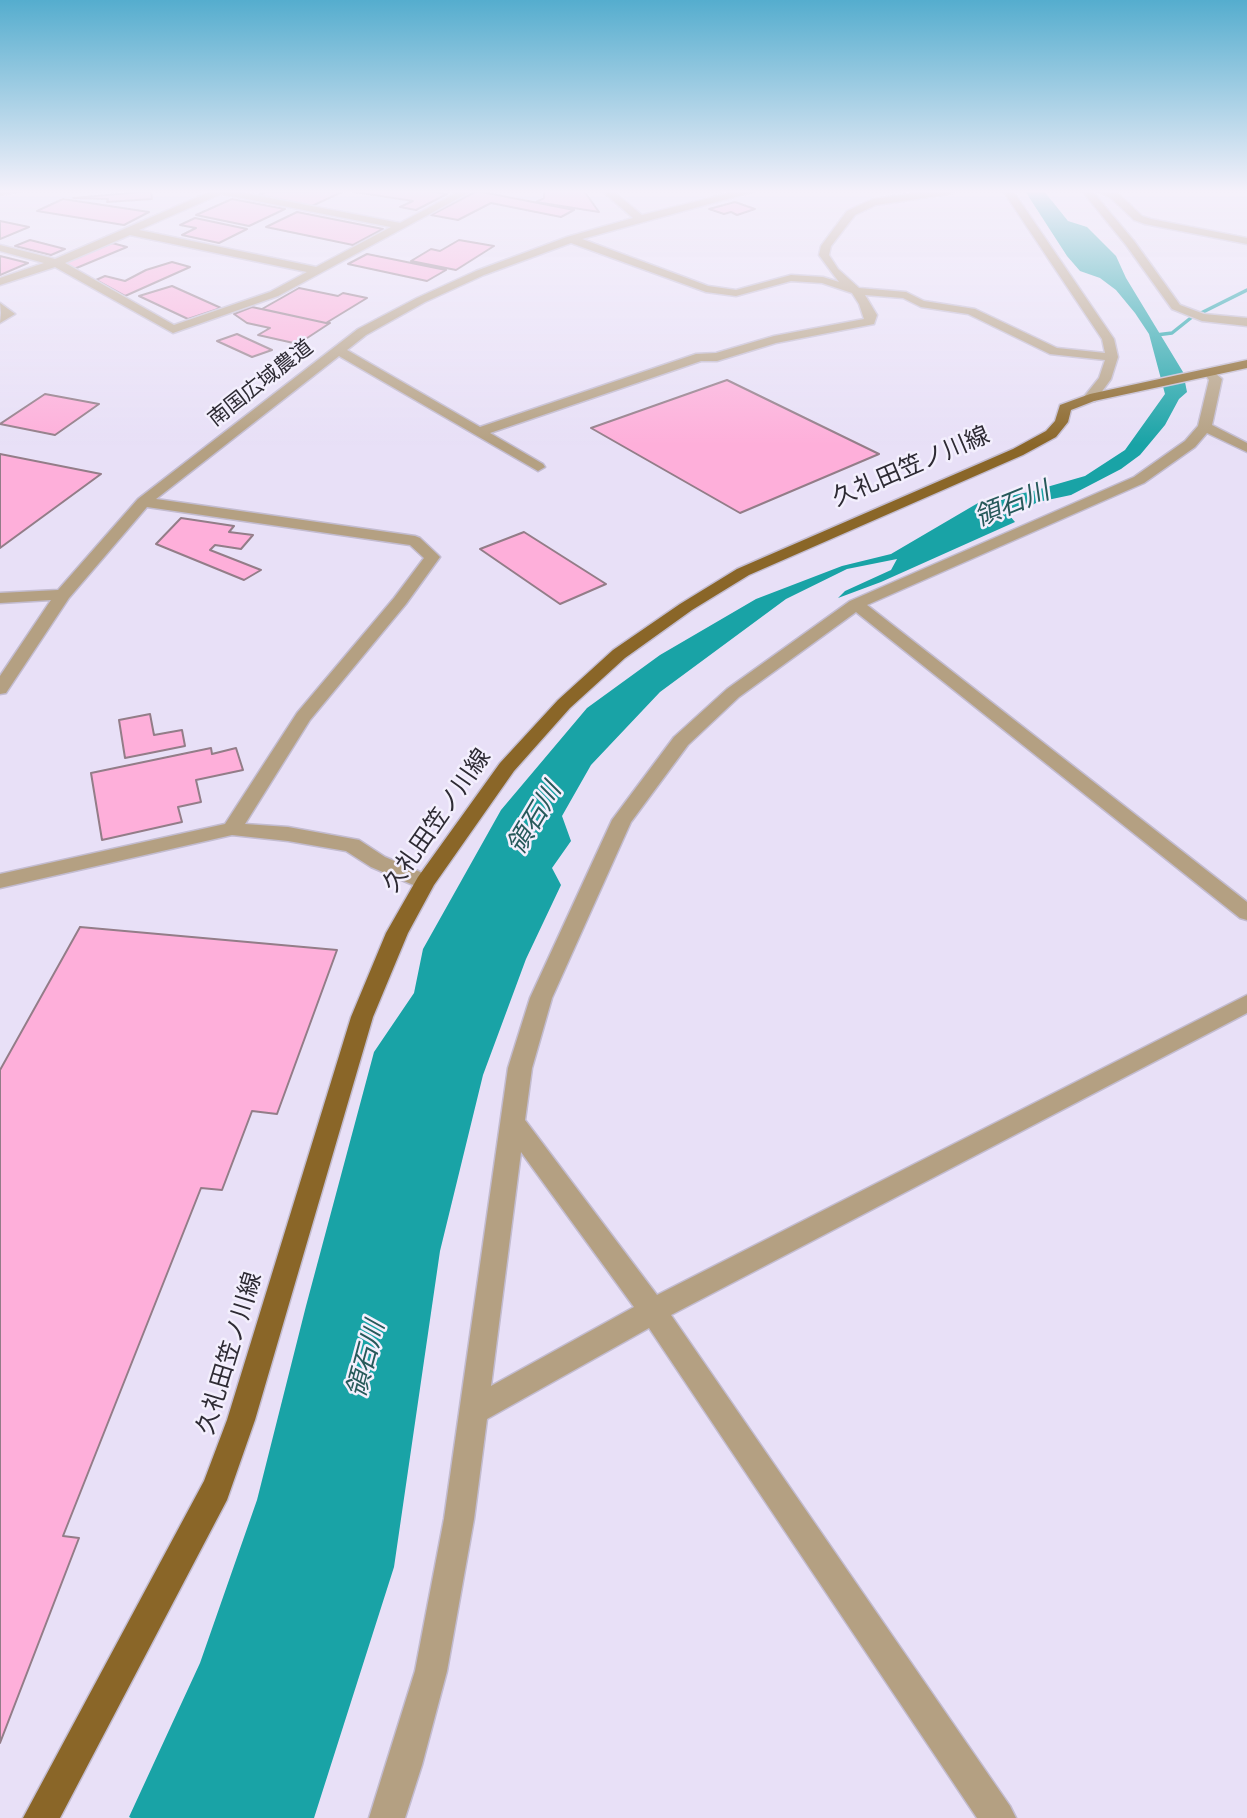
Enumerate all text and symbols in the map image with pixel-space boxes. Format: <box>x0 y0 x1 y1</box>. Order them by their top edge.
street label: 南国広域農道 <box>205 336 319 434</box>
street label: 久礼田笠ノ川線 <box>829 423 995 515</box>
water label: 領石川 <box>971 478 1055 536</box>
street label: 久礼田笠ノ川線 <box>379 745 499 899</box>
water label: 領石川 <box>504 779 570 861</box>
street label: 久礼田笠ノ川線 <box>194 1269 270 1439</box>
water label: 領石川 <box>344 1318 394 1402</box>

